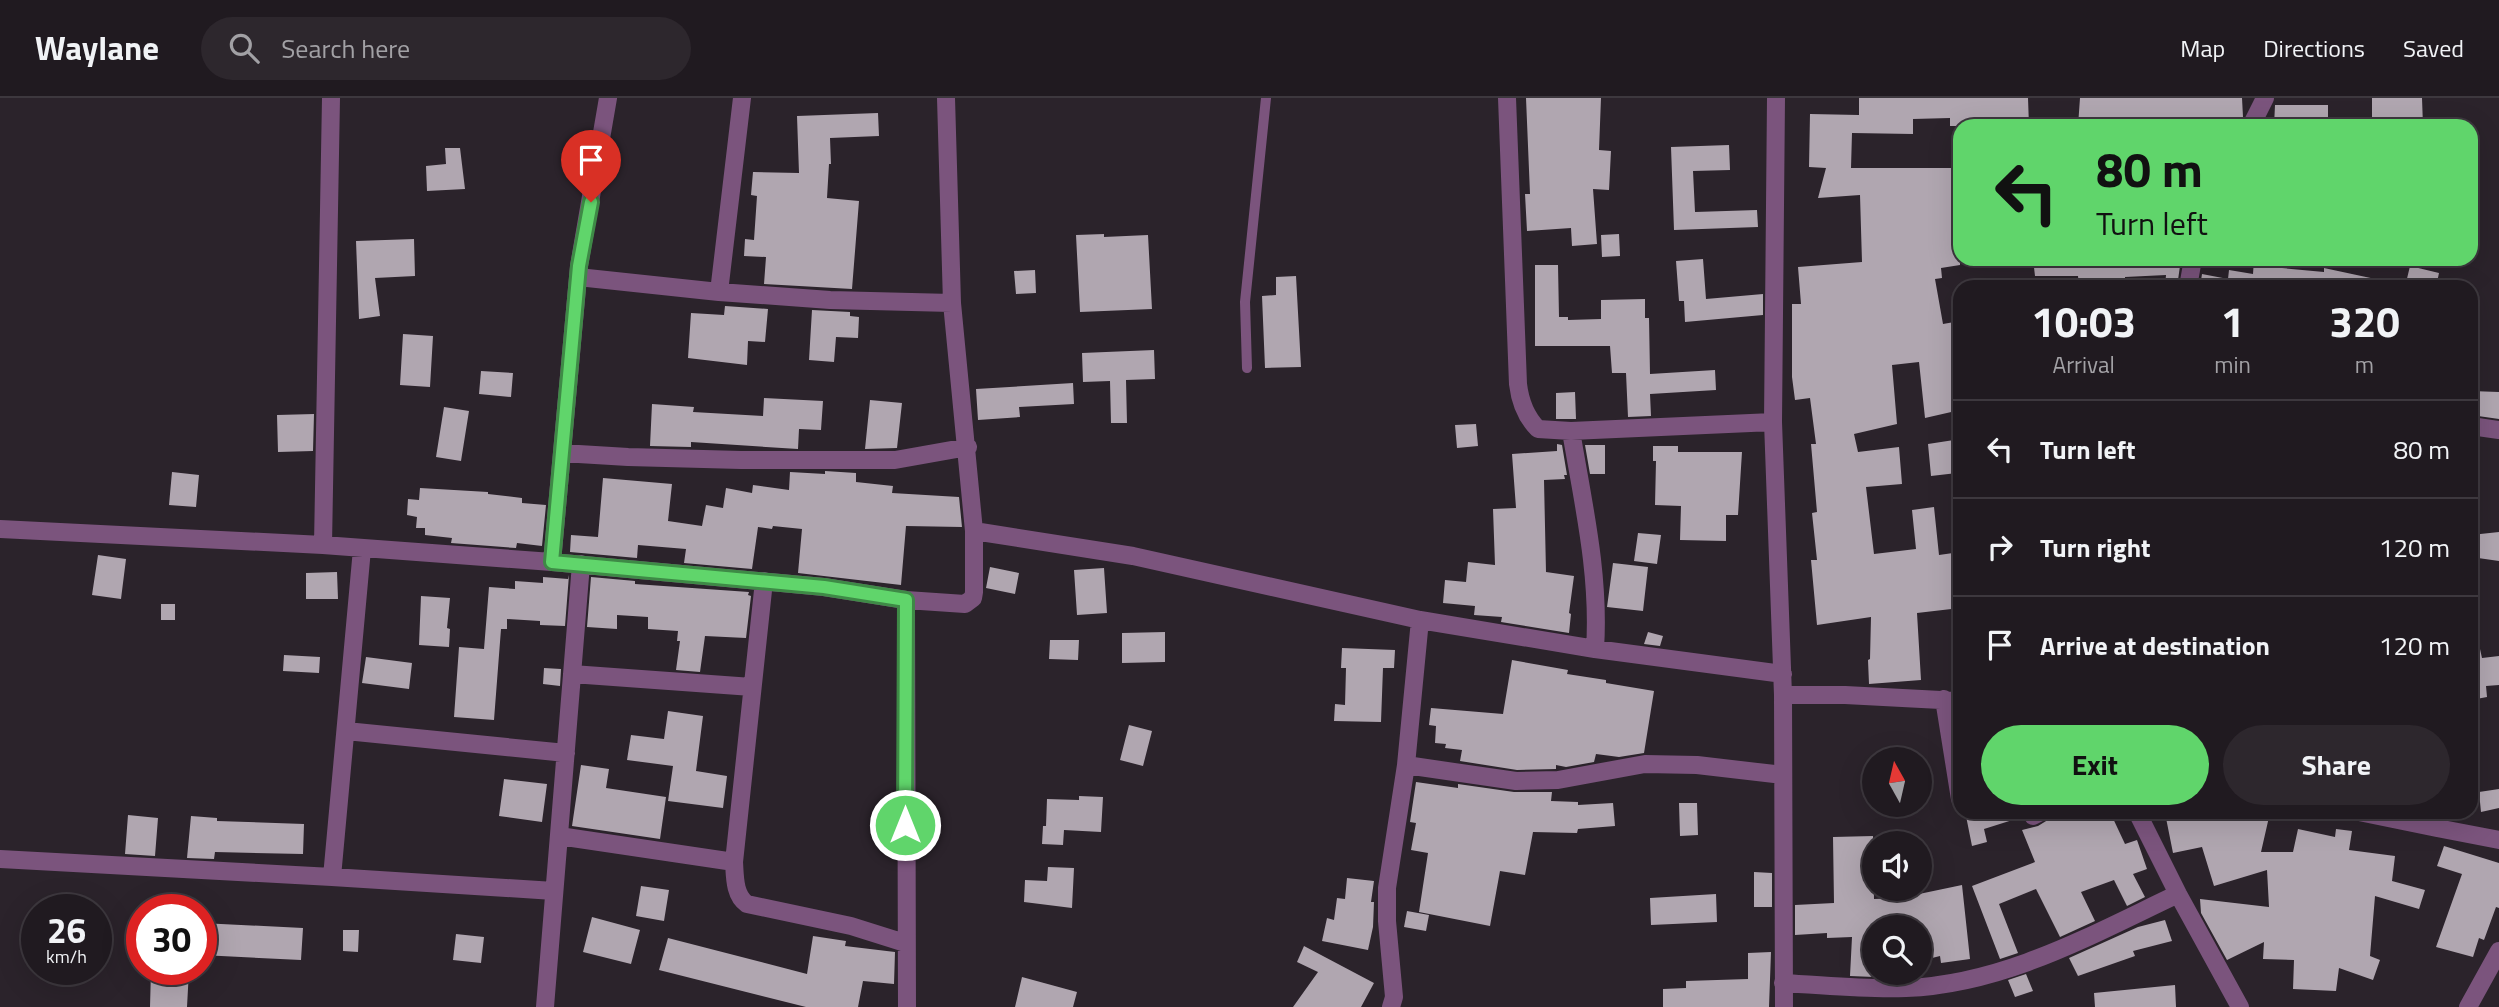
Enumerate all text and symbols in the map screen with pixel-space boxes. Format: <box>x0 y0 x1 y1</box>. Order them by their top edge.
search box <box>201 17 691 80</box>
text: Waylane <box>35 23 159 73</box>
icon: search <box>225 29 263 67</box>
text: Search here <box>281 29 410 68</box>
text: Map <box>2180 30 2225 66</box>
text: Directions <box>2263 30 2365 66</box>
text: Saved <box>2403 30 2464 66</box>
pin <box>561 130 621 202</box>
text: 80 m <box>2096 131 2203 206</box>
icon: arrive <box>572 141 610 179</box>
icon: left <box>1981 147 2072 238</box>
text: Turn left <box>2096 199 2208 247</box>
text: 10:03 <box>2031 289 2136 353</box>
text: 1 <box>2221 289 2244 353</box>
text: 320 <box>2329 289 2400 353</box>
text: Arrival <box>2052 347 2115 382</box>
text: min <box>2214 347 2251 382</box>
text: m <box>2355 347 2374 382</box>
icon: left <box>1981 430 2019 468</box>
text: Turn left <box>2040 430 2135 469</box>
text: 80 m <box>2393 430 2450 469</box>
icon: right <box>1981 528 2019 566</box>
text: Turn right <box>2040 528 2151 567</box>
text: 120 m <box>2379 528 2450 567</box>
icon: arrive <box>1981 626 2019 664</box>
text: Arrive at destination <box>2040 626 2270 665</box>
text: 120 m <box>2379 626 2450 665</box>
button: Exit <box>1981 725 2209 805</box>
button: Share <box>2223 725 2450 805</box>
north arrow <box>1862 747 1932 817</box>
map controls <box>1862 747 1932 985</box>
position arrow <box>868 788 942 862</box>
button: sound <box>1862 831 1932 901</box>
speed limit sign: 30 <box>126 894 217 985</box>
text: 26 <box>47 903 86 957</box>
button: search <box>1862 915 1932 985</box>
text: km/h <box>46 943 87 970</box>

